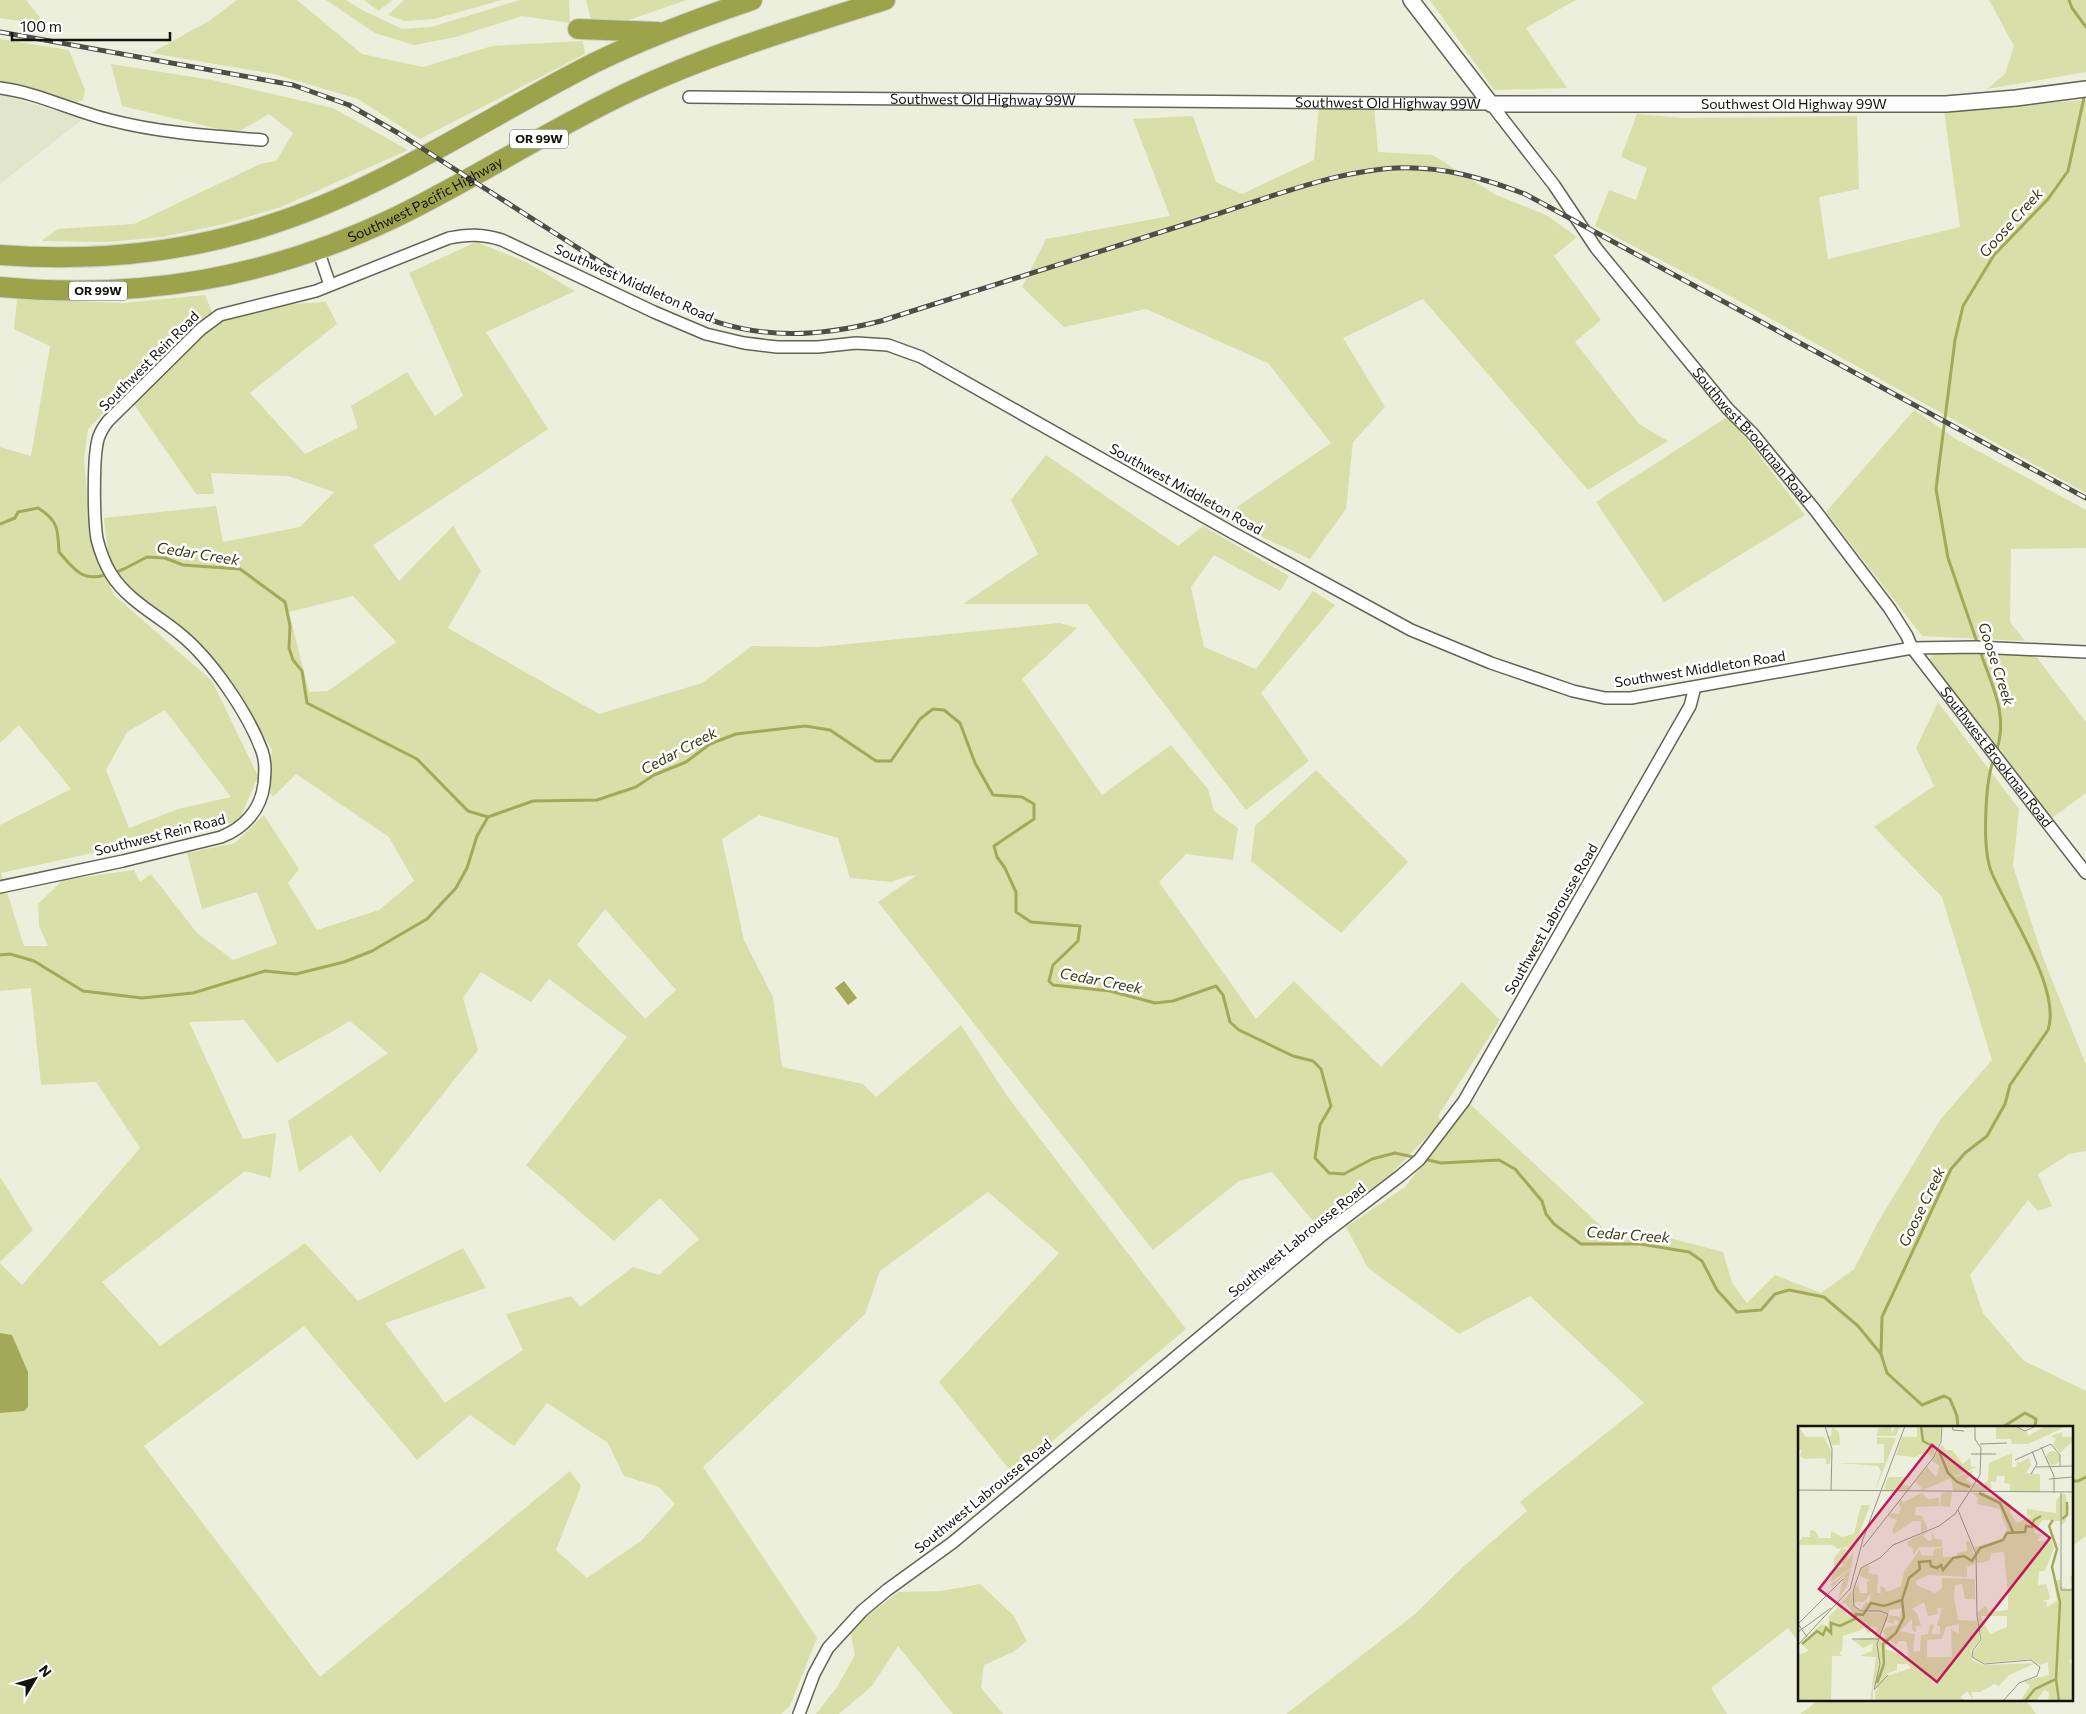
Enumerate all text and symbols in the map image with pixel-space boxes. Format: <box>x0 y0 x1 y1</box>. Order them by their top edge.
scale bar <box>12 10 170 42</box>
text: 100 m <box>20 17 62 35</box>
street label: Southwest Old Highway 99W <box>890 90 1076 108</box>
street label: Southwest Old Highway 99W <box>1295 93 1481 112</box>
street label: Southwest Old Highway 99W <box>1701 95 1887 112</box>
road number: OR 99W <box>510 130 568 148</box>
street label: Southwest Pacific Highway <box>345 153 505 245</box>
water label: Goose Creek <box>1975 184 2046 260</box>
street label: Southwest Middleton Road <box>552 240 716 325</box>
road number: OR 99W <box>69 282 127 300</box>
street label: Southwest Rein Road <box>95 307 202 414</box>
street label: Southwest Brookman Road <box>1689 364 1815 506</box>
street label: Southwest Middleton Road <box>1107 439 1266 538</box>
water label: Cedar Creek <box>155 538 242 569</box>
water label: Goose Creek <box>1975 620 2019 708</box>
street label: Southwest Middleton Road <box>1613 647 1786 690</box>
street label: Southwest Brookman Road <box>1937 683 2056 830</box>
water label: Cedar Creek <box>637 722 720 778</box>
street label: Southwest Rein Road <box>93 810 227 859</box>
street label: Southwest Labrousse Road <box>1500 840 1601 997</box>
water label: Cedar Creek <box>1058 963 1145 997</box>
water label: Goose Creek <box>1894 1163 1948 1249</box>
street label: Southwest Labrousse Road <box>1225 1179 1369 1300</box>
water label: Cedar Creek <box>1586 1222 1671 1246</box>
inset map <box>1798 1426 2074 1702</box>
street label: Southwest Labrousse Road <box>911 1435 1055 1556</box>
north arrow <box>10 1654 60 1704</box>
text: N <box>36 1661 56 1680</box>

